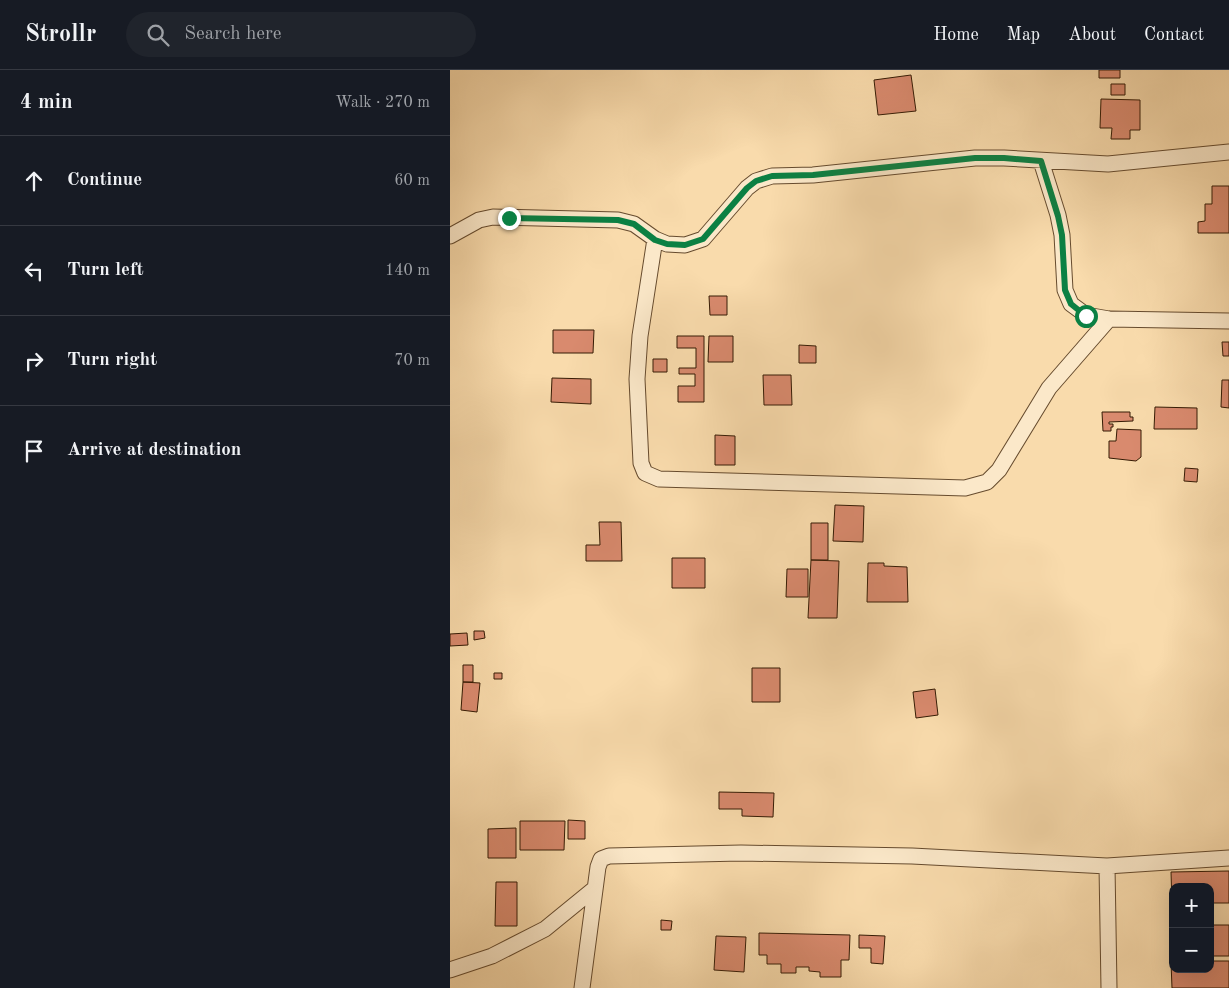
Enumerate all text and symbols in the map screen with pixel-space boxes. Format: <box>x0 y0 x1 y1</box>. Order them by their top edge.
search box <box>126 12 476 57</box>
icon: search <box>144 21 172 49</box>
text: Strollr <box>25 23 96 47</box>
text: Search here <box>184 25 282 44</box>
text: Home <box>933 26 979 44</box>
text: Map <box>1007 26 1040 44</box>
text: About <box>1068 26 1116 44</box>
text: Contact <box>1144 26 1204 44</box>
text: 4 min <box>20 92 73 113</box>
text: Walk · 270 m <box>335 95 430 111</box>
icon: ahead <box>20 167 48 195</box>
text: Continue <box>67 171 142 190</box>
text: 60 m <box>394 173 430 189</box>
route end <box>498 207 521 230</box>
icon: left <box>20 257 48 285</box>
text: Turn left <box>67 261 144 280</box>
text: 140 m <box>385 263 430 279</box>
route start <box>1075 305 1098 328</box>
icon: right <box>20 347 48 375</box>
text: Turn right <box>67 351 157 370</box>
text: 70 m <box>394 353 430 369</box>
icon: arrive <box>20 437 48 465</box>
text: Arrive at destination <box>67 441 241 460</box>
map controls <box>1169 883 1214 973</box>
button: + <box>1169 883 1214 928</box>
button: − <box>1169 928 1214 973</box>

